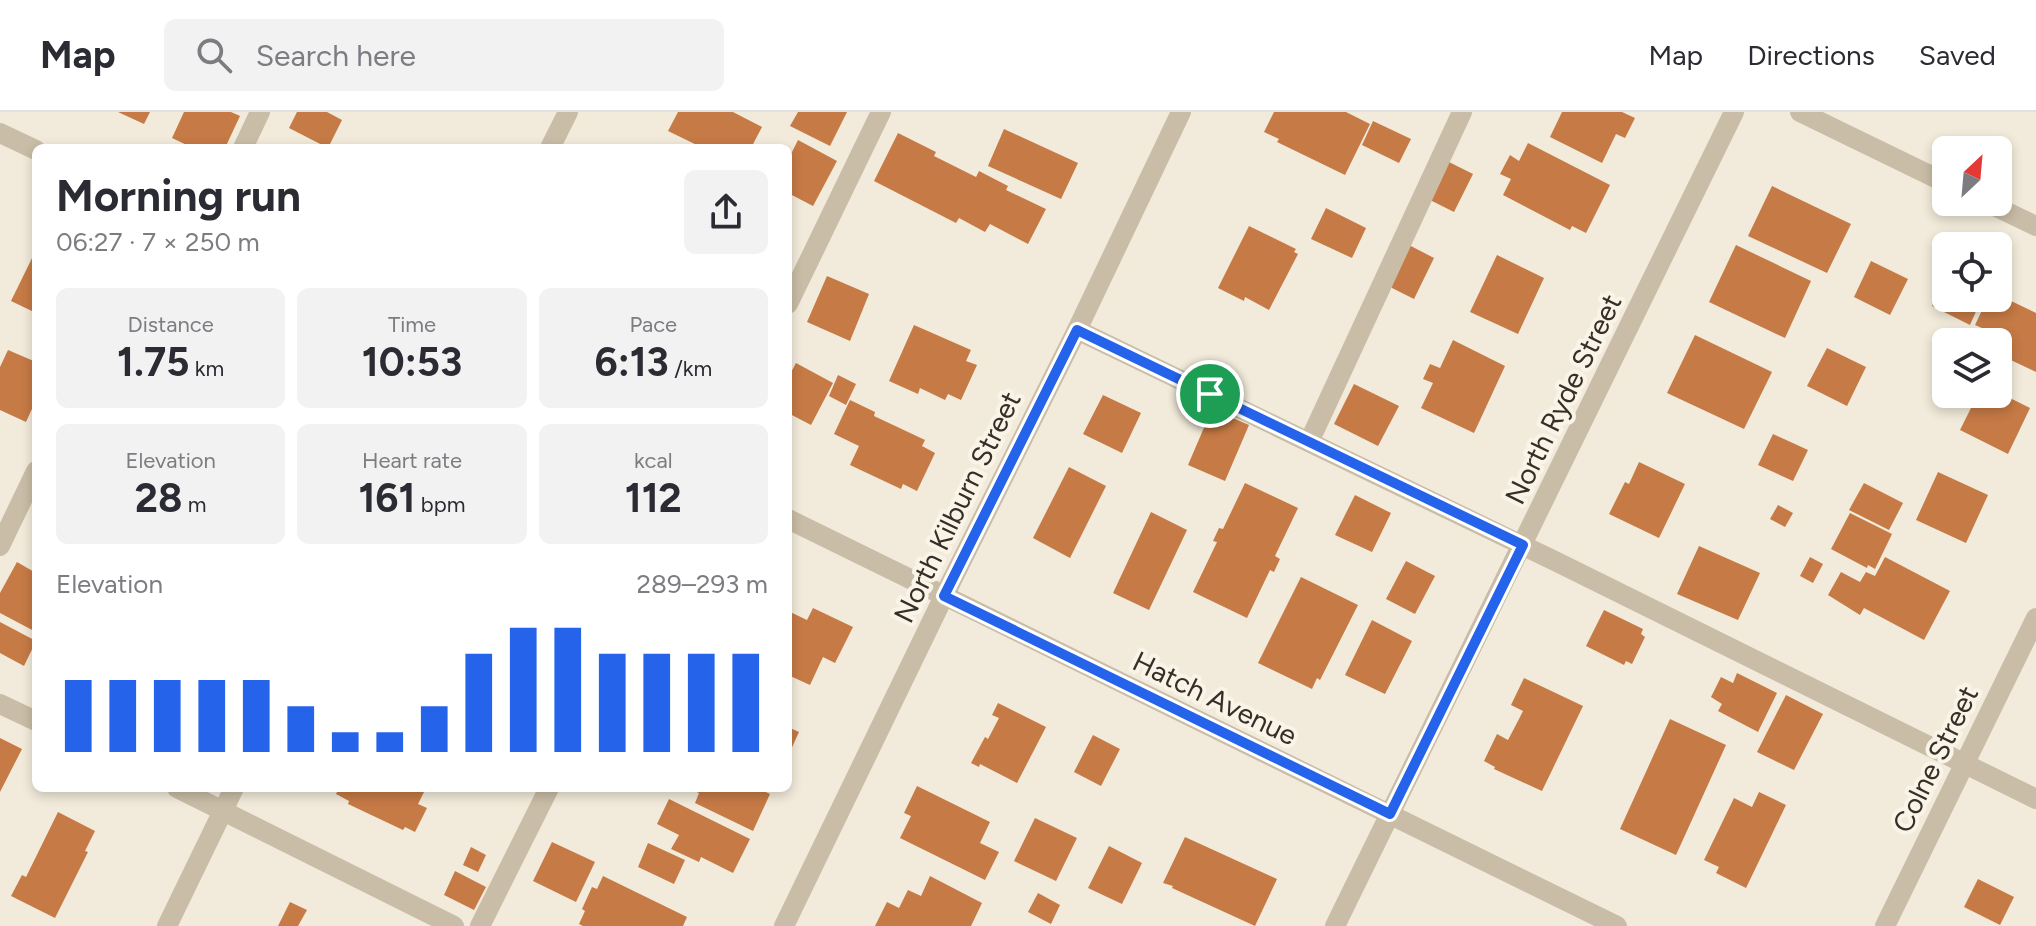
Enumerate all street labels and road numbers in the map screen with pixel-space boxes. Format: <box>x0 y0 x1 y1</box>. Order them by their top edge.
street label: North Ryde Street <box>1497 288 1629 510</box>
street label: North Kilburn Street <box>886 386 1028 628</box>
street label: Hatch Avenue <box>1127 644 1303 752</box>
street label: Colne Street <box>1885 680 1985 838</box>

